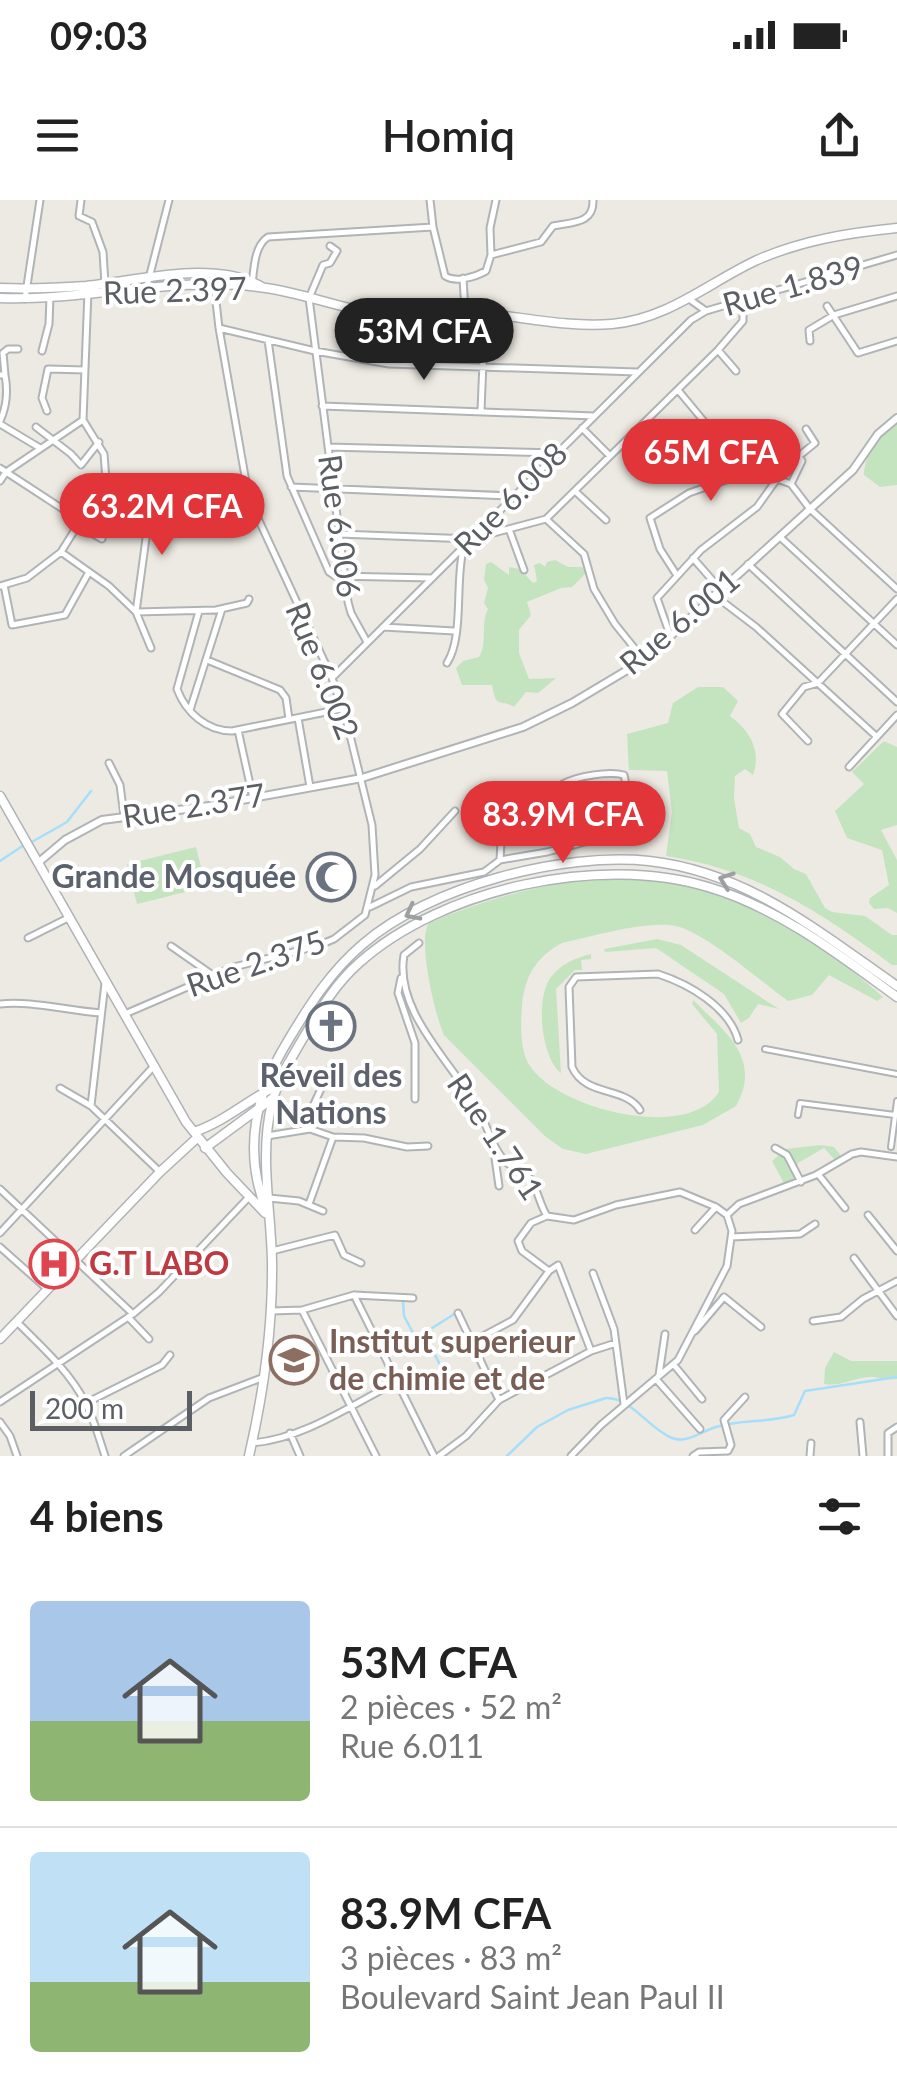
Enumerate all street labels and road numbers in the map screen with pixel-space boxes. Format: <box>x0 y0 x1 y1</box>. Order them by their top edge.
street label: Rue 1.839 <box>718 246 867 323</box>
street label: Rue 2.397 <box>102 267 248 312</box>
street label: Rue 6.008 <box>445 433 575 563</box>
street label: Rue 6.006 <box>311 452 370 600</box>
street label: Rue 6.001 <box>611 560 747 682</box>
street label: Rue 6.002 <box>278 596 368 745</box>
street label: Rue 2.377 <box>120 774 268 835</box>
street label: Rue 2.375 <box>181 921 330 1004</box>
street label: Rue 1.761 <box>440 1066 553 1207</box>

